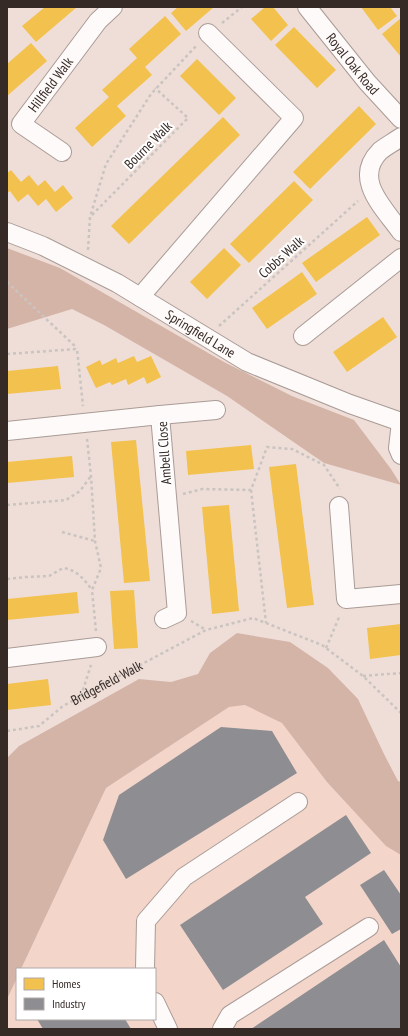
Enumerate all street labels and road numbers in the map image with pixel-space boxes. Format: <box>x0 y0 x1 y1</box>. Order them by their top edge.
street label: Royal Oak Road <box>322 29 383 99</box>
street label: Hillfield Walk <box>24 53 77 116</box>
street label: Bourne Walk <box>120 117 176 173</box>
street label: Cobbs Walk <box>255 232 308 282</box>
street label: Springfield Lane <box>162 306 239 362</box>
street label: Ambell Close <box>153 421 175 485</box>
street label: Bridgefield Walk <box>68 656 146 709</box>

